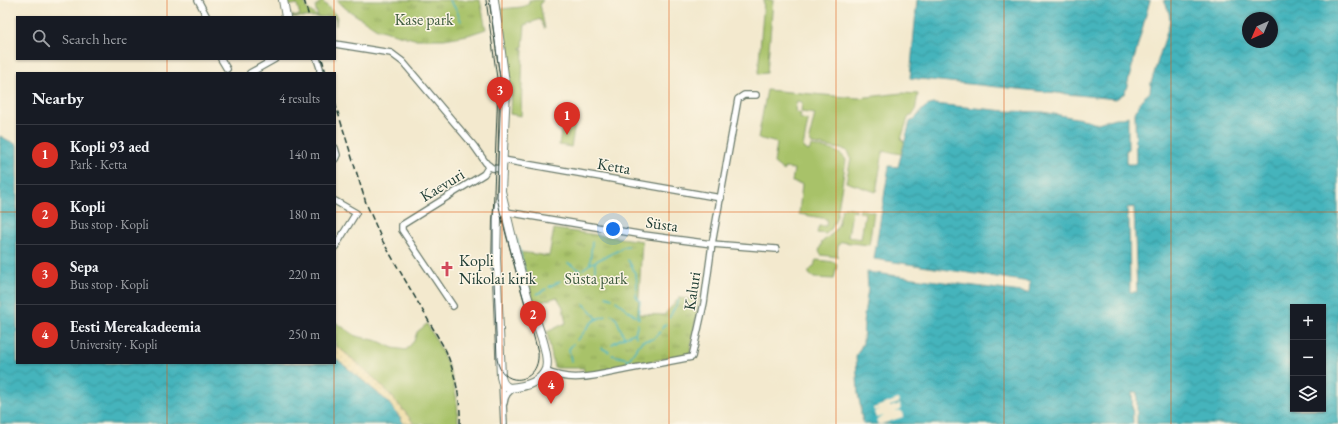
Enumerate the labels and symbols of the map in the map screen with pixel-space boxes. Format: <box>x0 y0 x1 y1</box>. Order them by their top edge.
park label: Kase park <box>394 9 454 30</box>
north arrow <box>1242 12 1278 48</box>
pin: 3 <box>487 77 513 110</box>
pin: 1 <box>554 102 580 135</box>
street label: Ketta <box>596 153 633 179</box>
street label: Kaevuri <box>416 164 468 206</box>
street label: Süsta <box>644 211 680 237</box>
your location <box>603 219 623 239</box>
place label: Kopli Nikolai kirik <box>459 250 537 289</box>
church icon: Kopli Nikolai kirik <box>438 260 456 278</box>
park label: Süsta park <box>565 268 628 289</box>
street label: Kaluri <box>679 270 705 312</box>
pin: 2 <box>520 301 546 334</box>
pin: 4 <box>538 371 564 404</box>

